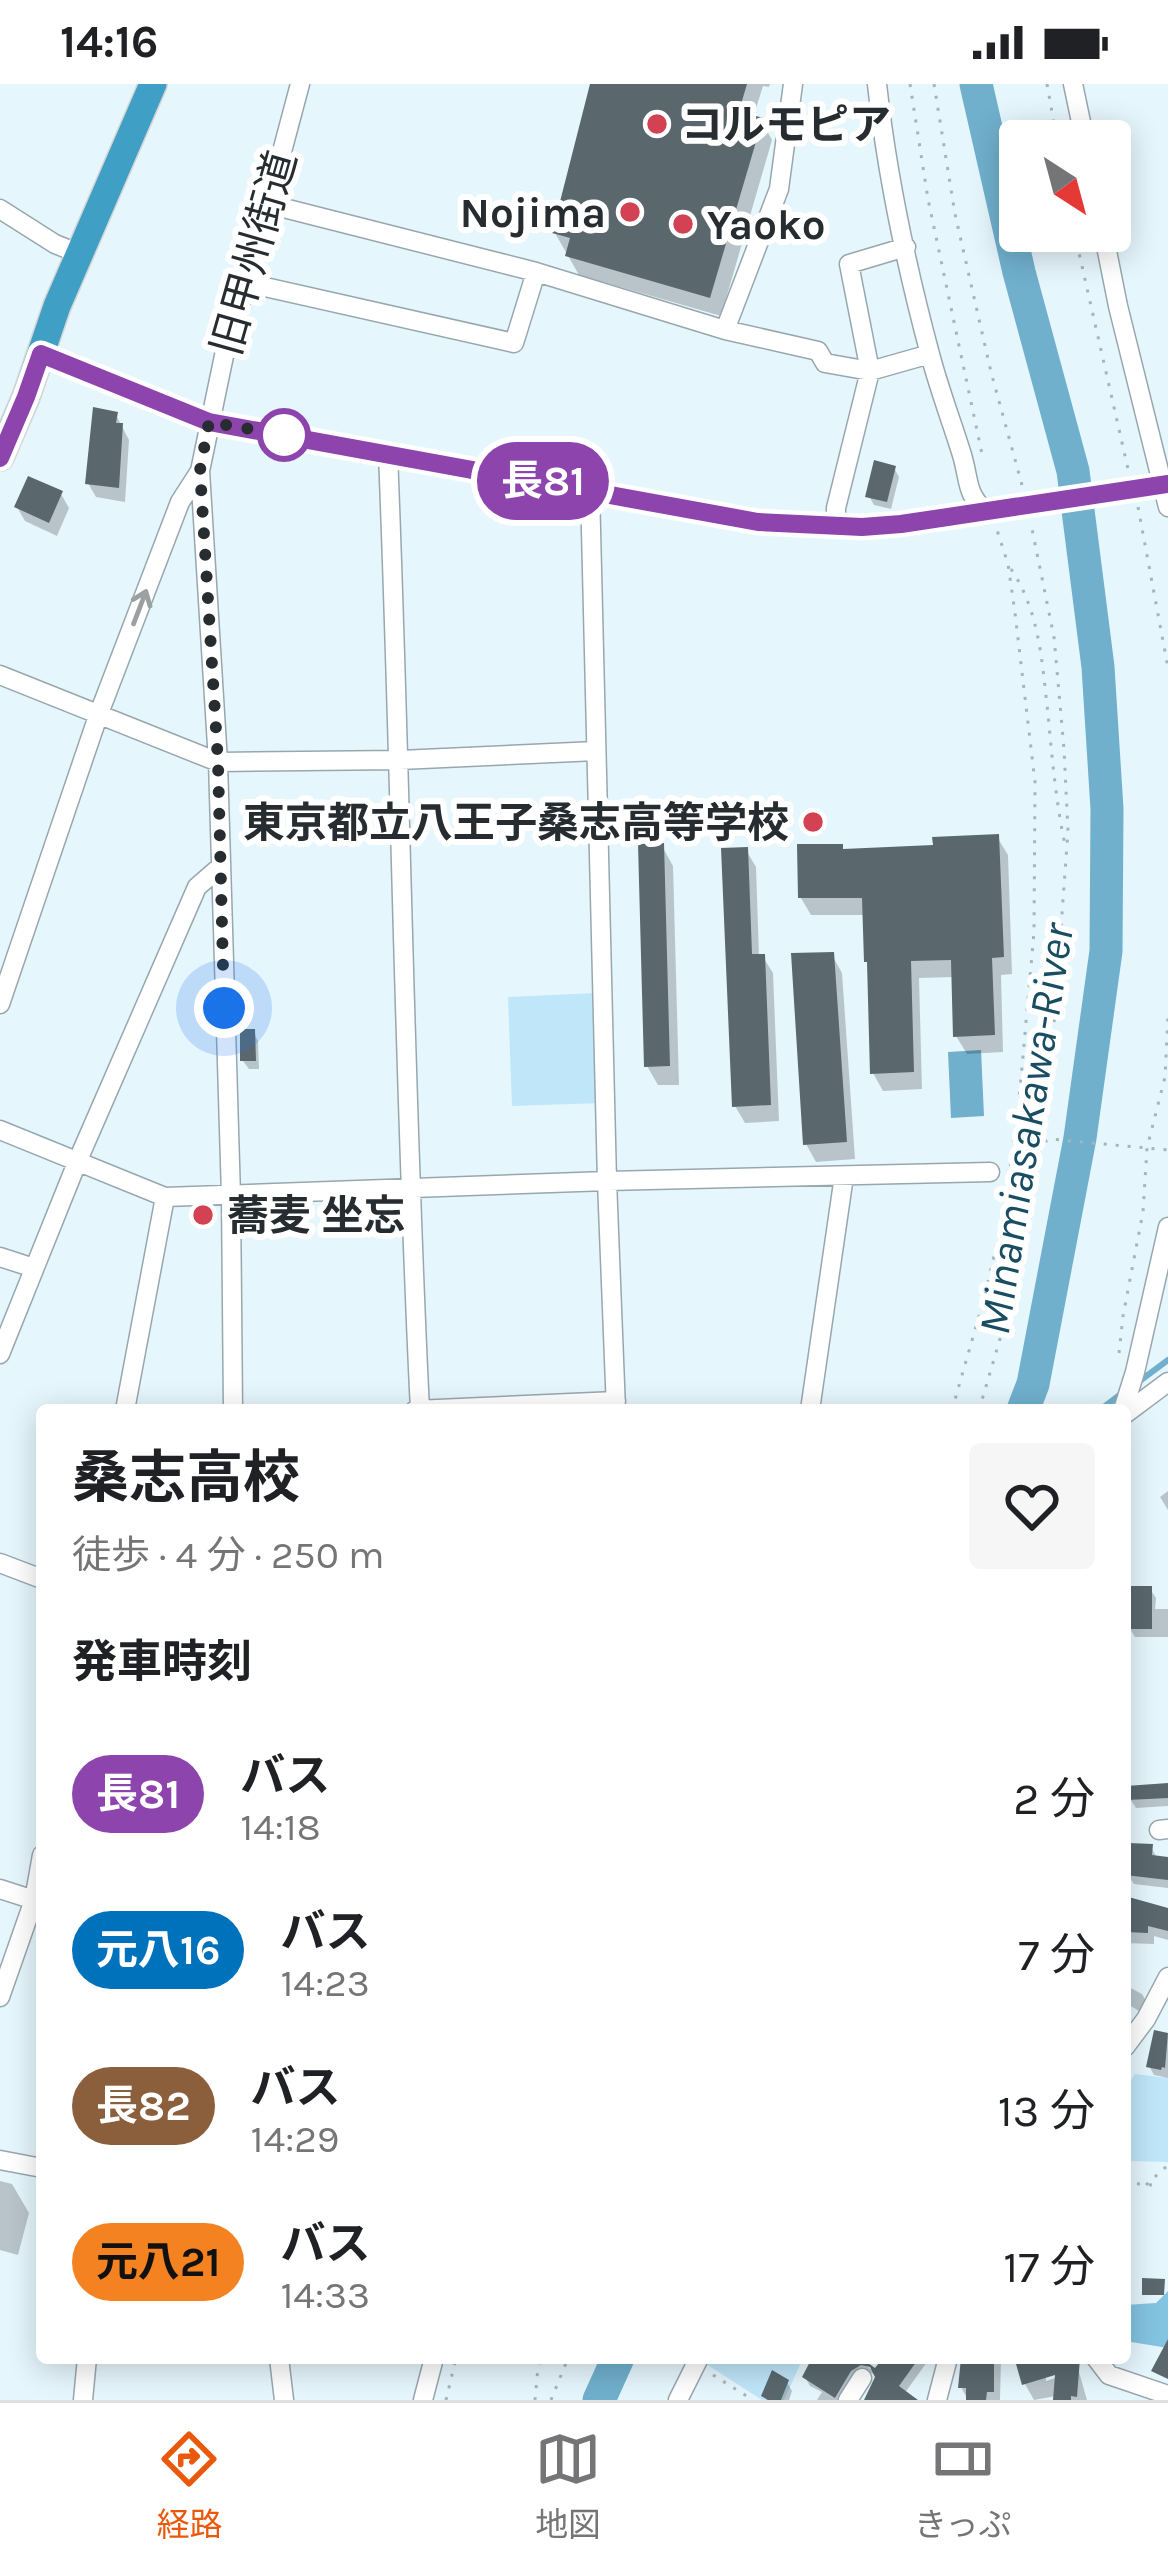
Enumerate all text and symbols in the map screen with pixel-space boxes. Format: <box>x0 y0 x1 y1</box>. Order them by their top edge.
text: 14:16 <box>60 16 158 68</box>
place label: コルモピア <box>681 100 891 150</box>
marker: コルモピア <box>644 111 670 137</box>
north arrow <box>999 120 1131 252</box>
map controls <box>999 120 1131 252</box>
street label: 旧甲州街道 <box>201 145 307 361</box>
place label: Nojima <box>460 188 606 238</box>
marker: Nojima <box>617 199 643 225</box>
place label: Yaoko <box>707 200 826 250</box>
marker: Yaoko <box>670 211 696 237</box>
unlabelled marker <box>259 410 309 460</box>
line badge: 長81 <box>474 442 612 520</box>
text: 長81 <box>501 456 585 506</box>
one-way arrow <box>130 589 152 626</box>
place label: 東京都立八王子桑志高等学校 <box>243 798 789 848</box>
marker: 東京都立八王子桑志高等学校 <box>800 809 826 835</box>
water label: Minamiasakawa-River <box>968 918 1084 1338</box>
your location <box>194 978 254 1038</box>
place label: 蕎麦 坐忘 <box>227 1191 406 1241</box>
marker: 蕎麦 坐忘 <box>190 1202 216 1228</box>
button: heart <box>969 1443 1095 1569</box>
text: 桑志高校 <box>72 1445 300 1511</box>
text: 徒歩 · 4 分 · 250 m <box>72 1532 385 1578</box>
text: 発車時刻 <box>72 1636 252 1688</box>
text: バス <box>240 1750 330 1802</box>
text: 長81 <box>96 1769 180 1819</box>
text: 2 分 <box>1013 1773 1095 1825</box>
text: 14:18 <box>240 1804 321 1850</box>
text: バス <box>280 1906 370 1958</box>
text: 元八16 <box>96 1925 220 1975</box>
text: 7 分 <box>1018 1929 1095 1981</box>
text: 14:23 <box>280 1960 370 2006</box>
text: バス <box>251 2062 341 2114</box>
text: 長82 <box>96 2081 191 2131</box>
text: 13 分 <box>998 2085 1095 2137</box>
text: 14:29 <box>251 2116 339 2162</box>
text: バス <box>280 2218 370 2270</box>
text: 元八21 <box>96 2237 220 2287</box>
text: 17 分 <box>1003 2241 1095 2293</box>
text: 14:33 <box>280 2272 370 2318</box>
tab: 経路 <box>156 2426 222 2546</box>
tab: 地図 <box>535 2426 601 2546</box>
tab: きっぷ <box>914 2426 1012 2546</box>

